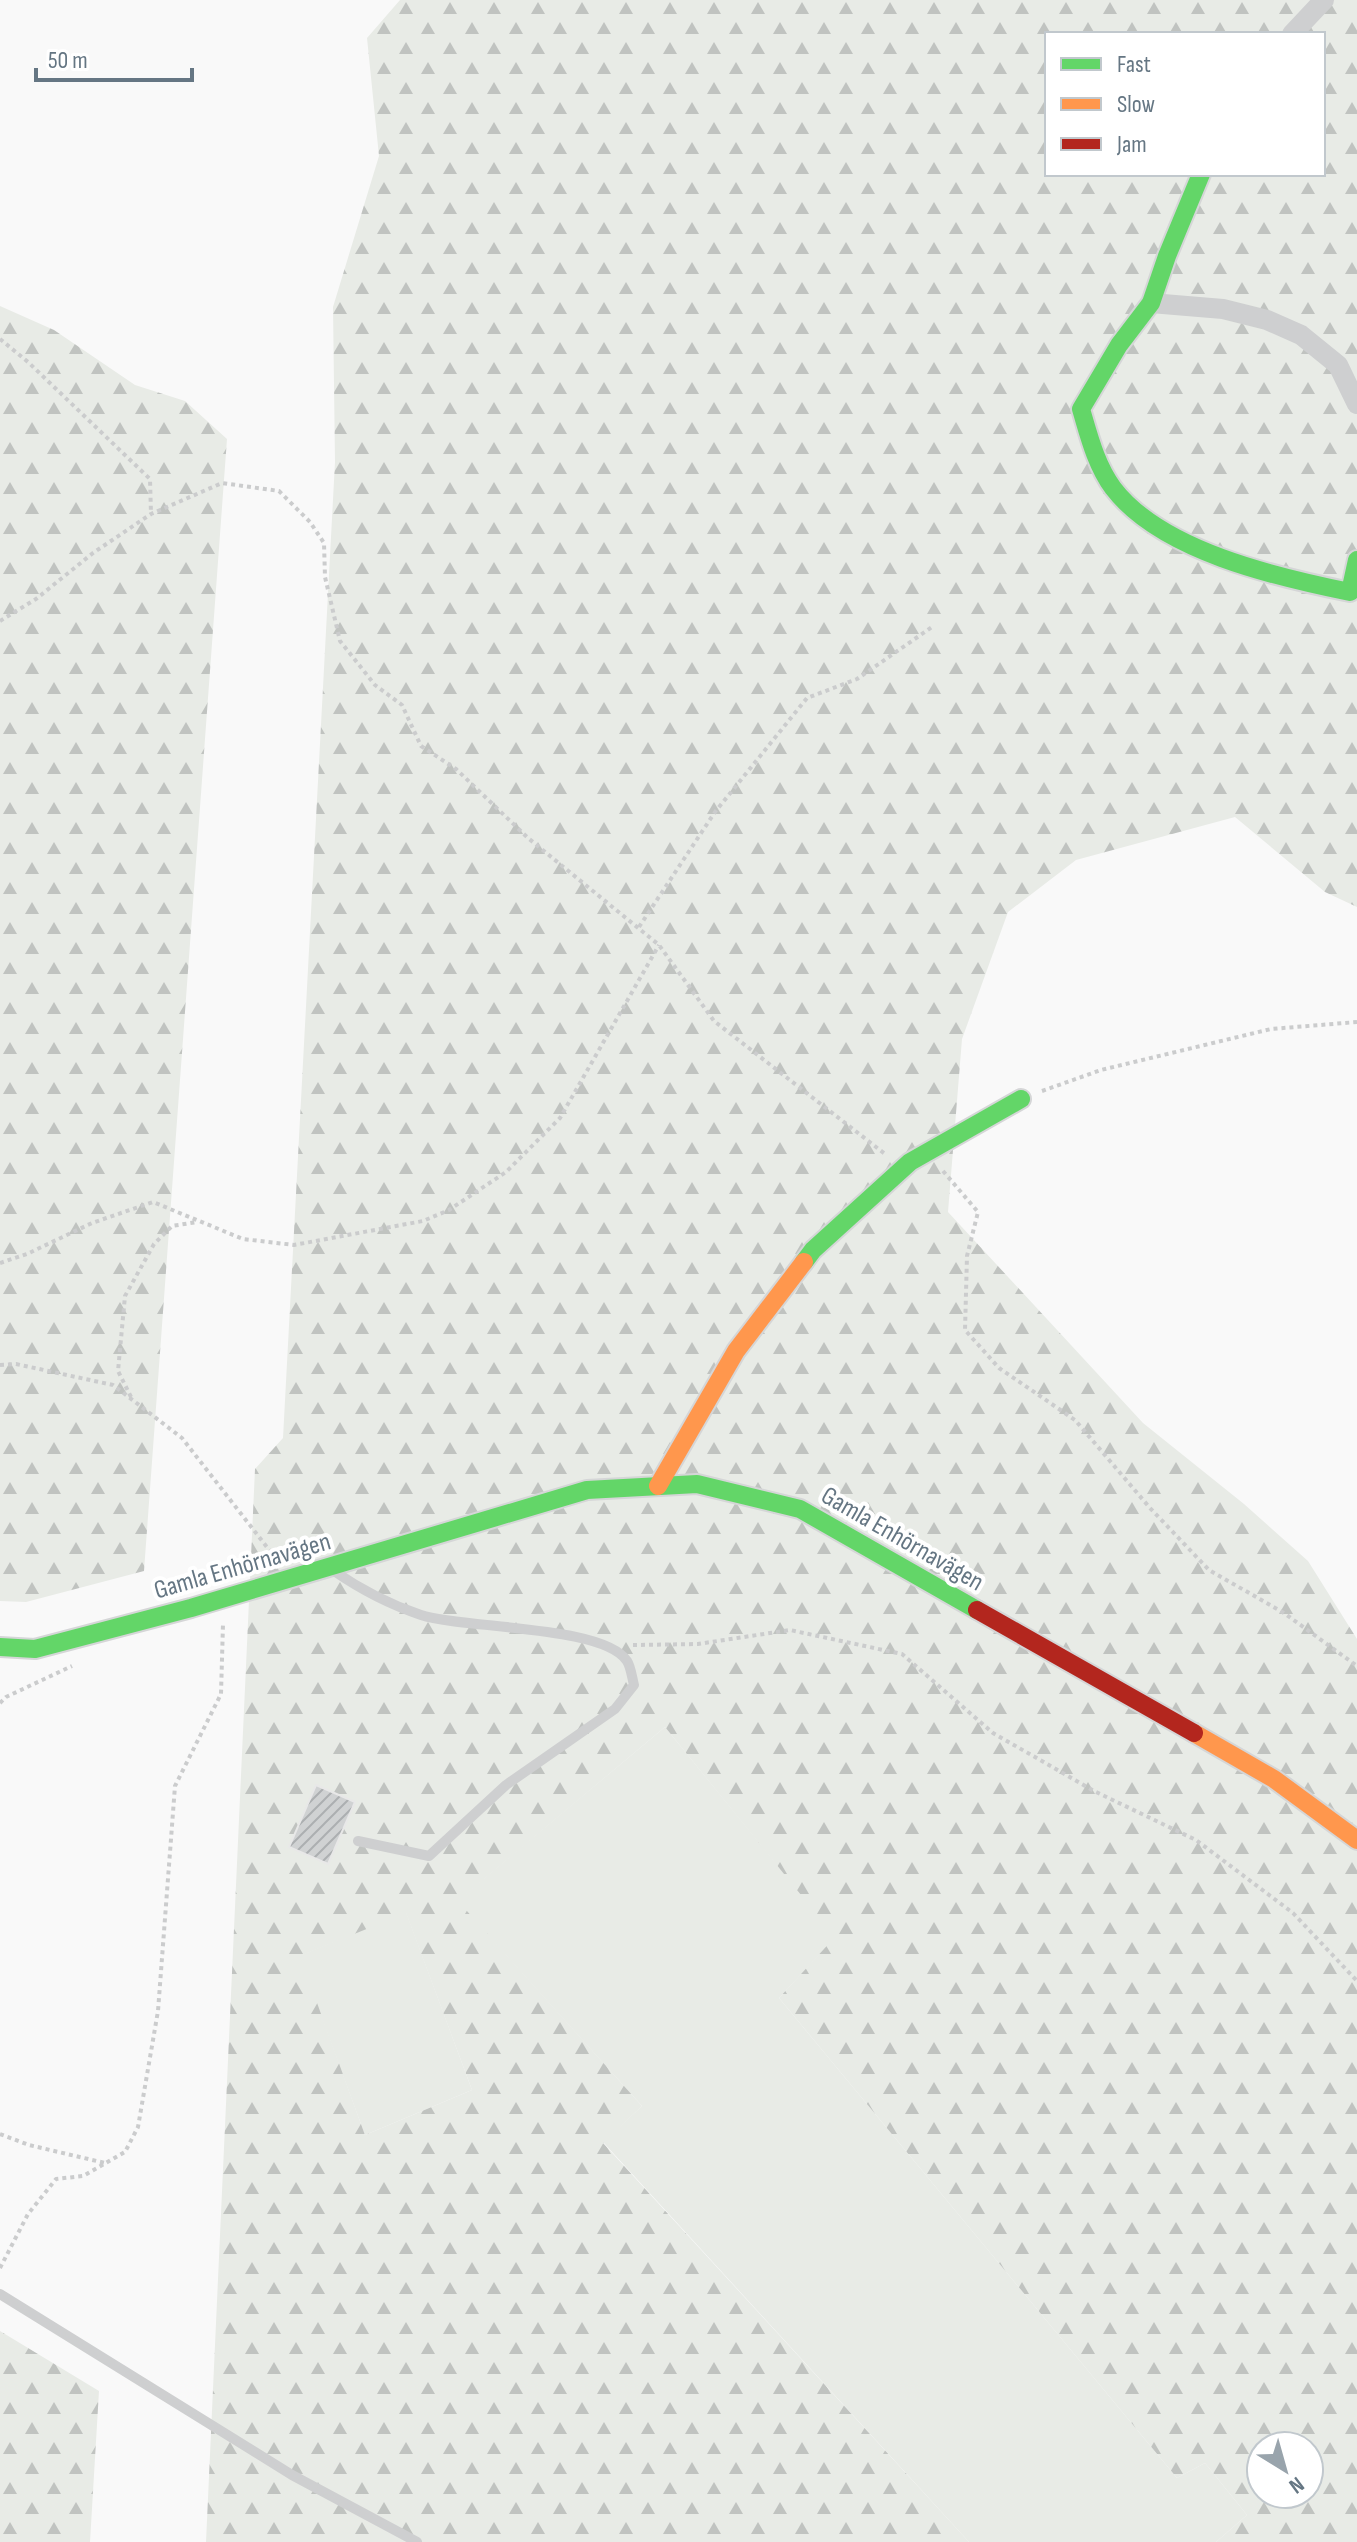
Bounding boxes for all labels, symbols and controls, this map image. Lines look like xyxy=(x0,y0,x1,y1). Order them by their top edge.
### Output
scale bar xyxy=(36,32,192,82)
legend xyxy=(1045,32,1325,176)
text: 50 m xyxy=(48,46,88,75)
text: Fast xyxy=(1117,50,1151,79)
text: Slow xyxy=(1117,90,1155,119)
text: Jam xyxy=(1116,130,1147,159)
street label: Gamla Enhörnavägen xyxy=(816,1480,989,1598)
street label: Gamla Enhörnavägen xyxy=(151,1526,334,1606)
north arrow xyxy=(1245,2430,1325,2510)
text: N xyxy=(1283,2470,1309,2499)

